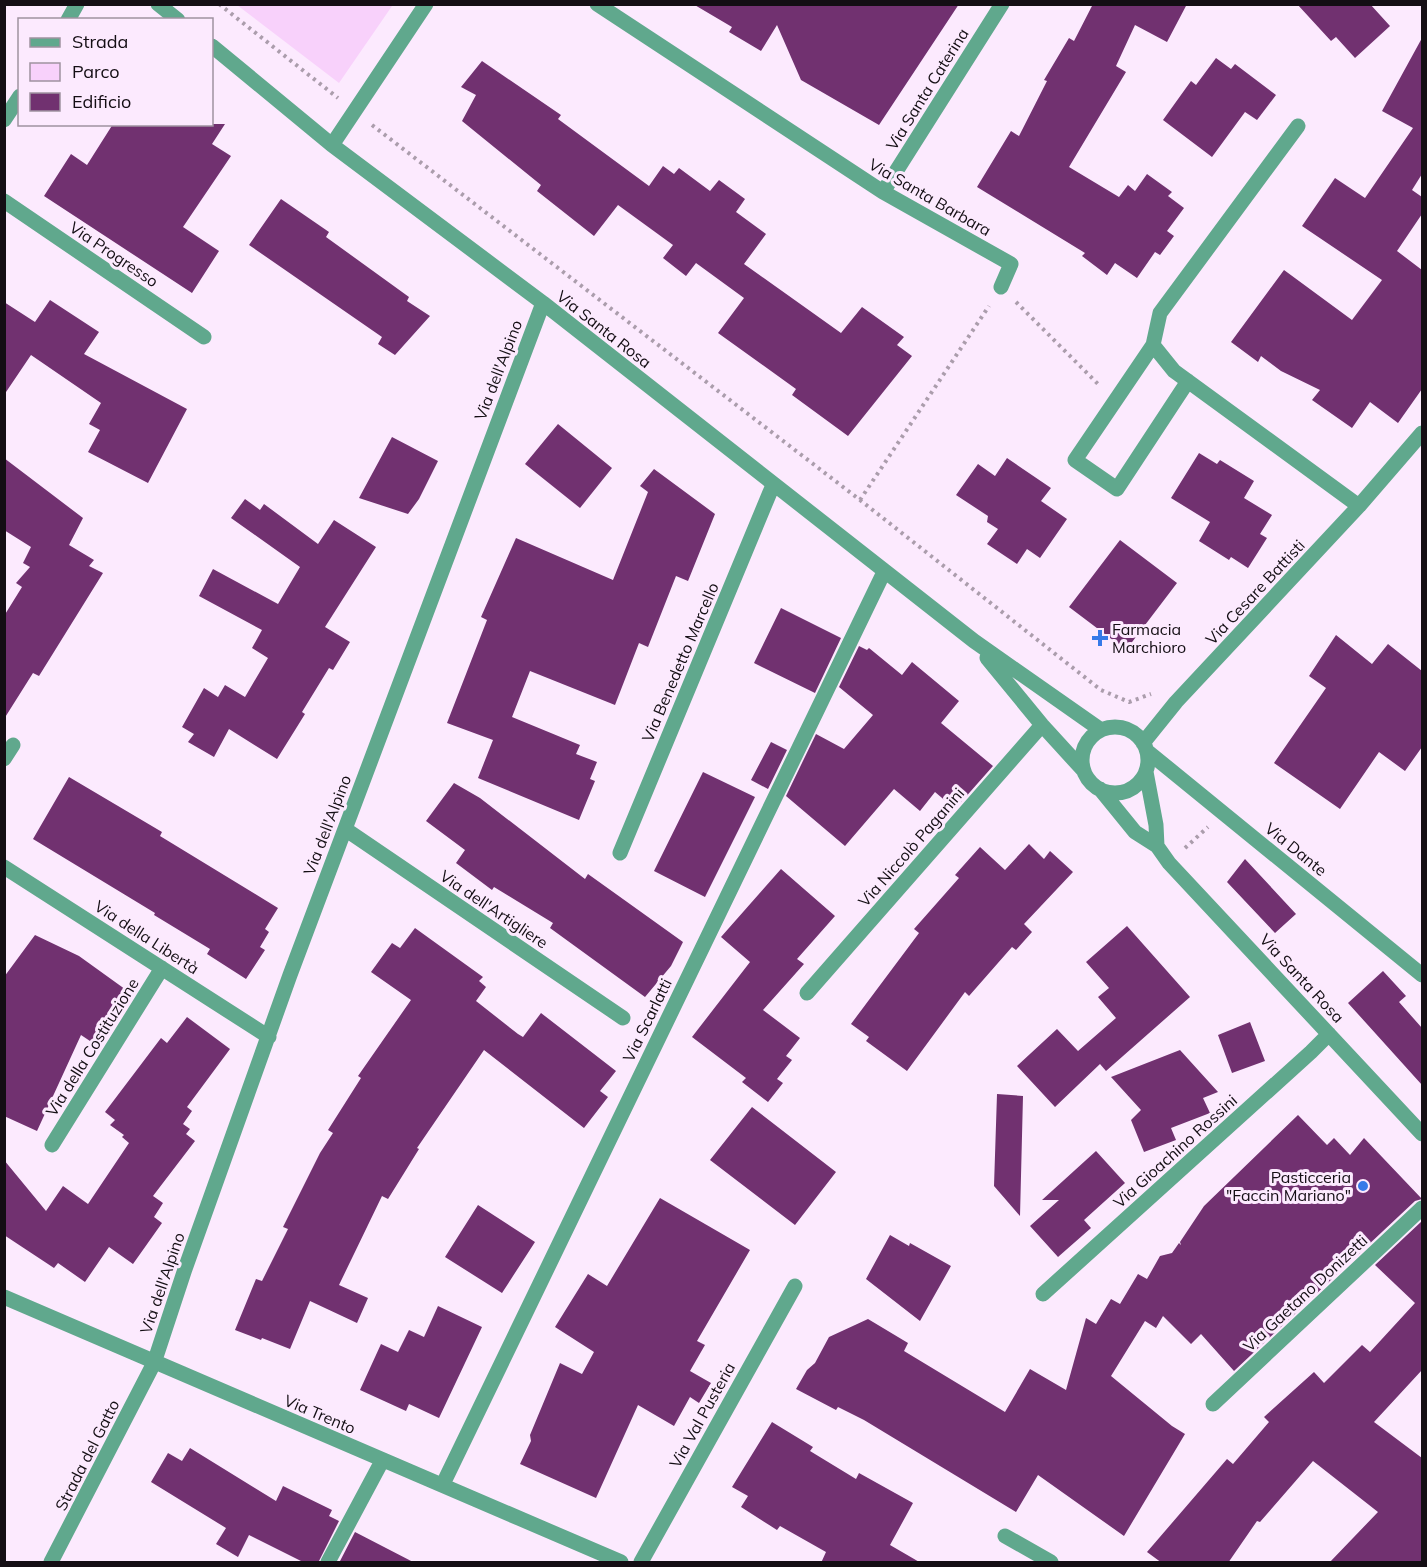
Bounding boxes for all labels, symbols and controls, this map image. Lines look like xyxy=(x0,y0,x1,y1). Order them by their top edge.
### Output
legend xyxy=(18,18,213,126)
street label: Via Santa Caterina xyxy=(881,24,973,154)
text: Strada xyxy=(72,30,128,53)
text: Parco xyxy=(72,60,120,83)
text: Edificio xyxy=(72,90,131,113)
street label: Via Santa Barbara xyxy=(865,154,995,240)
street label: Via Progresso xyxy=(66,217,162,291)
street label: Via Santa Rosa xyxy=(553,286,655,372)
street label: Via dell'Alpino xyxy=(470,317,526,423)
street label: Via Cesare Battisti xyxy=(1201,535,1309,649)
street label: Via Benedetto Marcello xyxy=(637,579,723,745)
place label: Farmacia Marchioro xyxy=(1112,619,1186,657)
marker: Farmacia Marchioro xyxy=(1093,631,1107,645)
street label: Via dell'Alpino xyxy=(299,772,355,878)
street label: Via Niccolò Paganini xyxy=(854,783,968,911)
street label: Via Dante xyxy=(1261,818,1331,880)
street label: Via dell'Artigliere xyxy=(436,865,552,953)
street label: Via della Libertà xyxy=(91,896,203,978)
street label: Via Santa Rosa xyxy=(1256,929,1348,1027)
street label: Via della Costituzione xyxy=(41,974,143,1120)
street label: Via Scarlatti xyxy=(618,975,676,1065)
street label: Via Gioachino Rossini xyxy=(1109,1090,1241,1212)
place label: Pasticceria "Faccin Mariano" xyxy=(1226,1167,1351,1205)
marker: Pasticceria "Faccin Mariano" xyxy=(1356,1179,1370,1193)
street label: Via dell'Alpino xyxy=(135,1230,189,1336)
street label: Via Gaetano Donizetti xyxy=(1239,1230,1371,1356)
street label: Via Val Pusteria xyxy=(665,1359,739,1471)
street label: Via Trento xyxy=(281,1390,359,1438)
street label: Strada del Gatto xyxy=(50,1396,124,1514)

